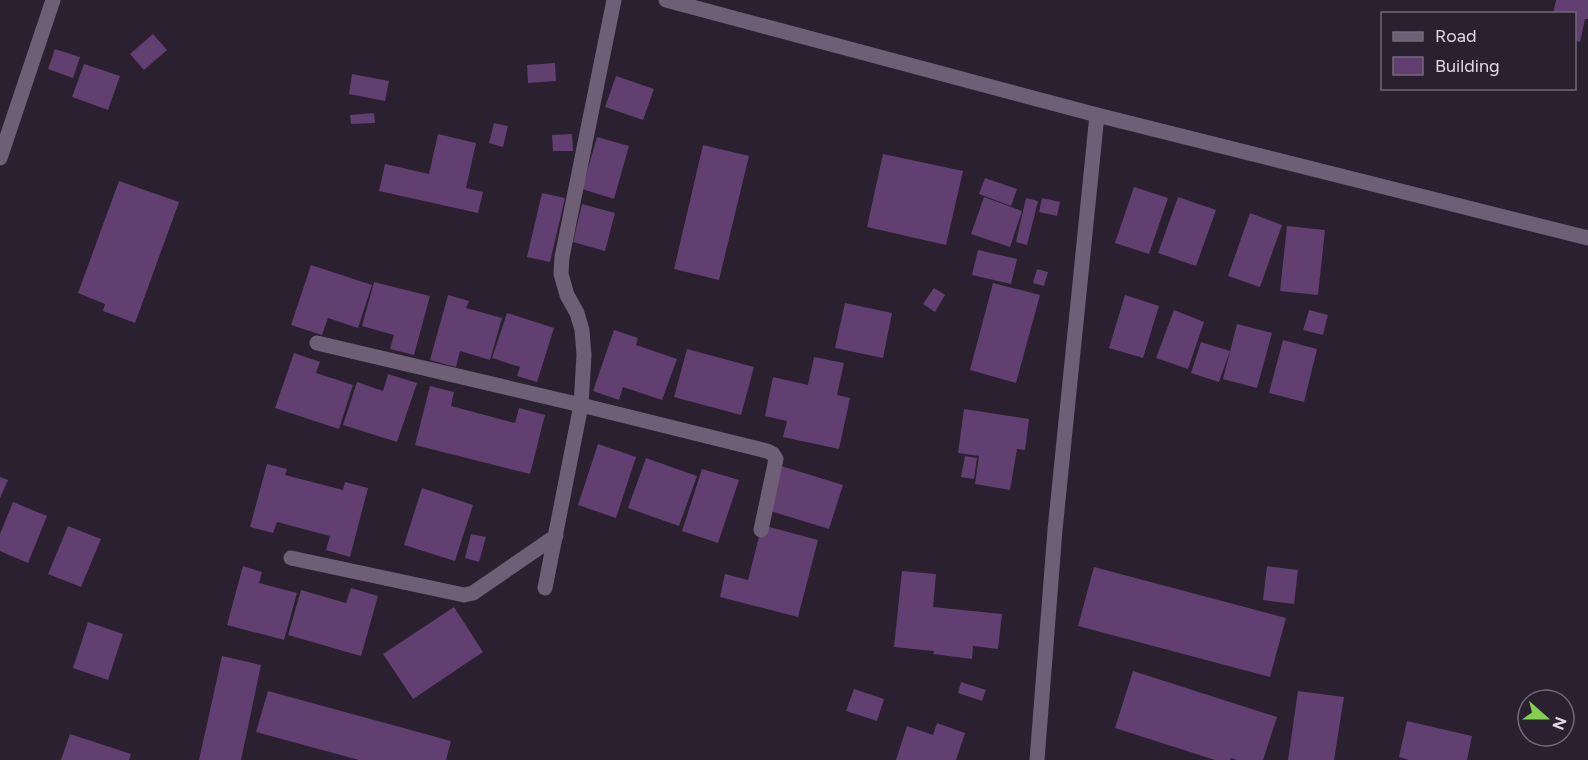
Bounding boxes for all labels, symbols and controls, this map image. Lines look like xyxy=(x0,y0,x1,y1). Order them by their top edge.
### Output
legend xyxy=(1381,12,1576,90)
text: Road xyxy=(1435,25,1476,47)
text: Building xyxy=(1435,55,1500,77)
north arrow xyxy=(1516,688,1576,748)
text: N xyxy=(1548,714,1571,732)

